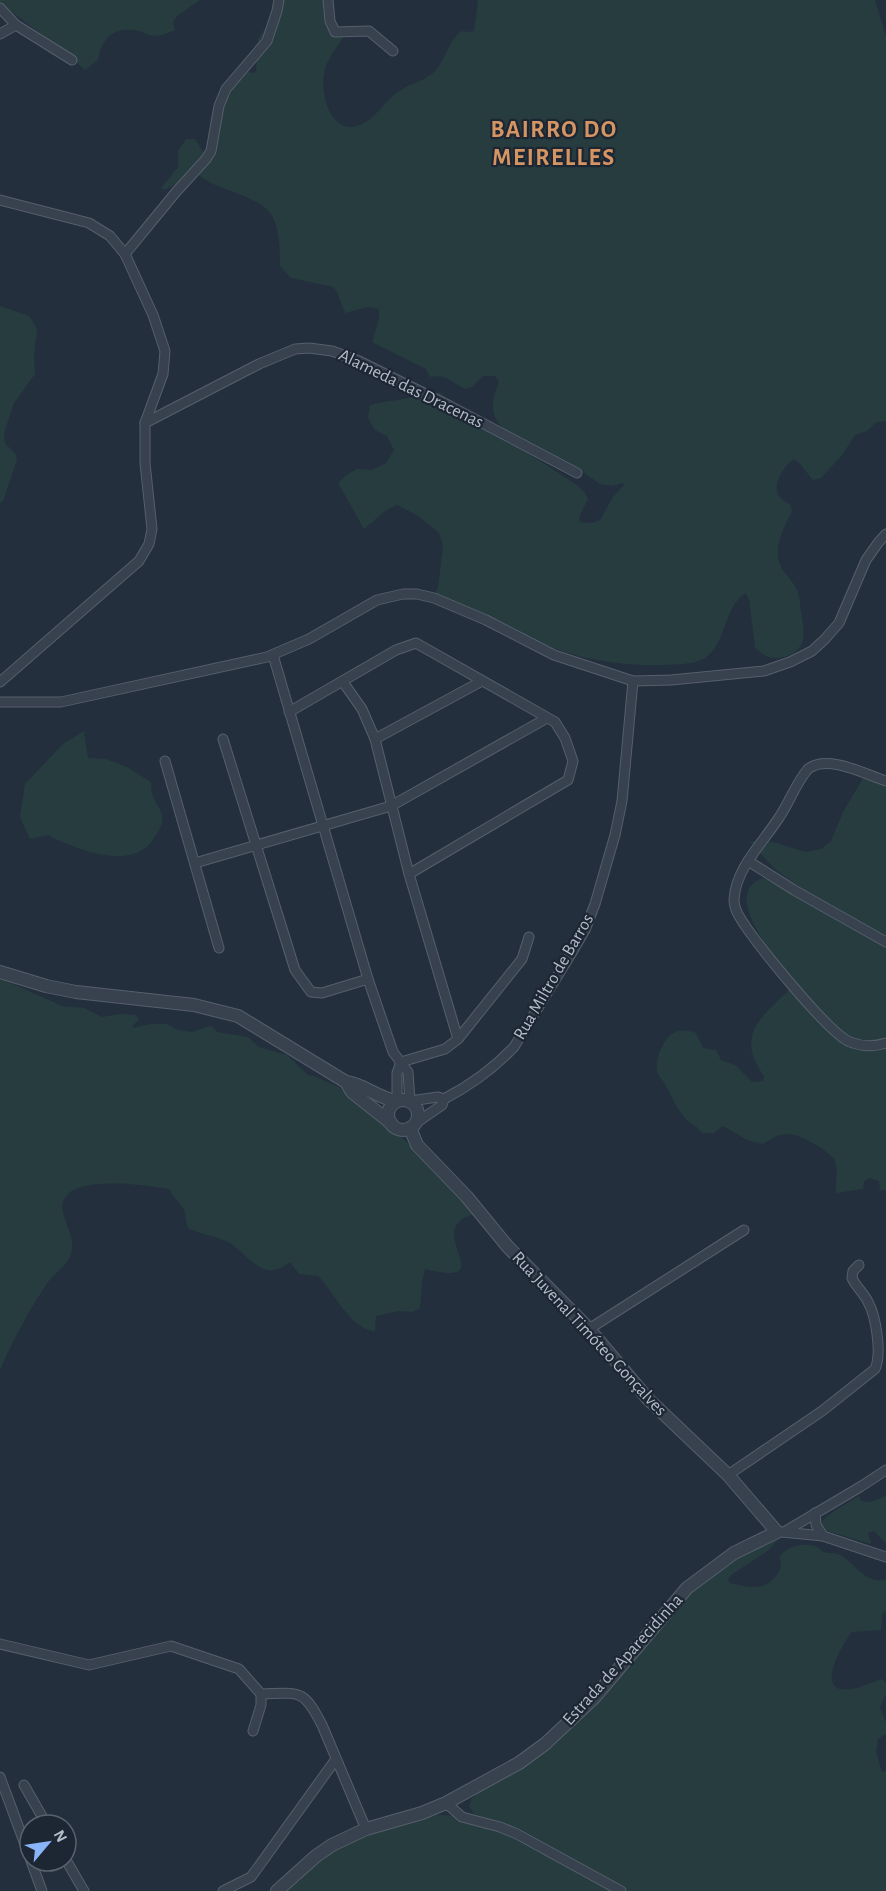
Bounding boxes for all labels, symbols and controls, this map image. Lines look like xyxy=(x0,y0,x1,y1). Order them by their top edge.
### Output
district label: BAIRRO DO MEIRELLES xyxy=(490,118,618,170)
street label: Alameda das Dracenas xyxy=(336,346,486,432)
street label: Rua Miltro de Barros xyxy=(511,911,597,1043)
street label: Rua Juvenal Timóteo Gonçalves xyxy=(508,1248,670,1420)
street label: Estrada de Aparecidinha xyxy=(560,1591,686,1729)
north arrow xyxy=(18,1813,78,1873)
text: N xyxy=(51,1827,70,1845)

